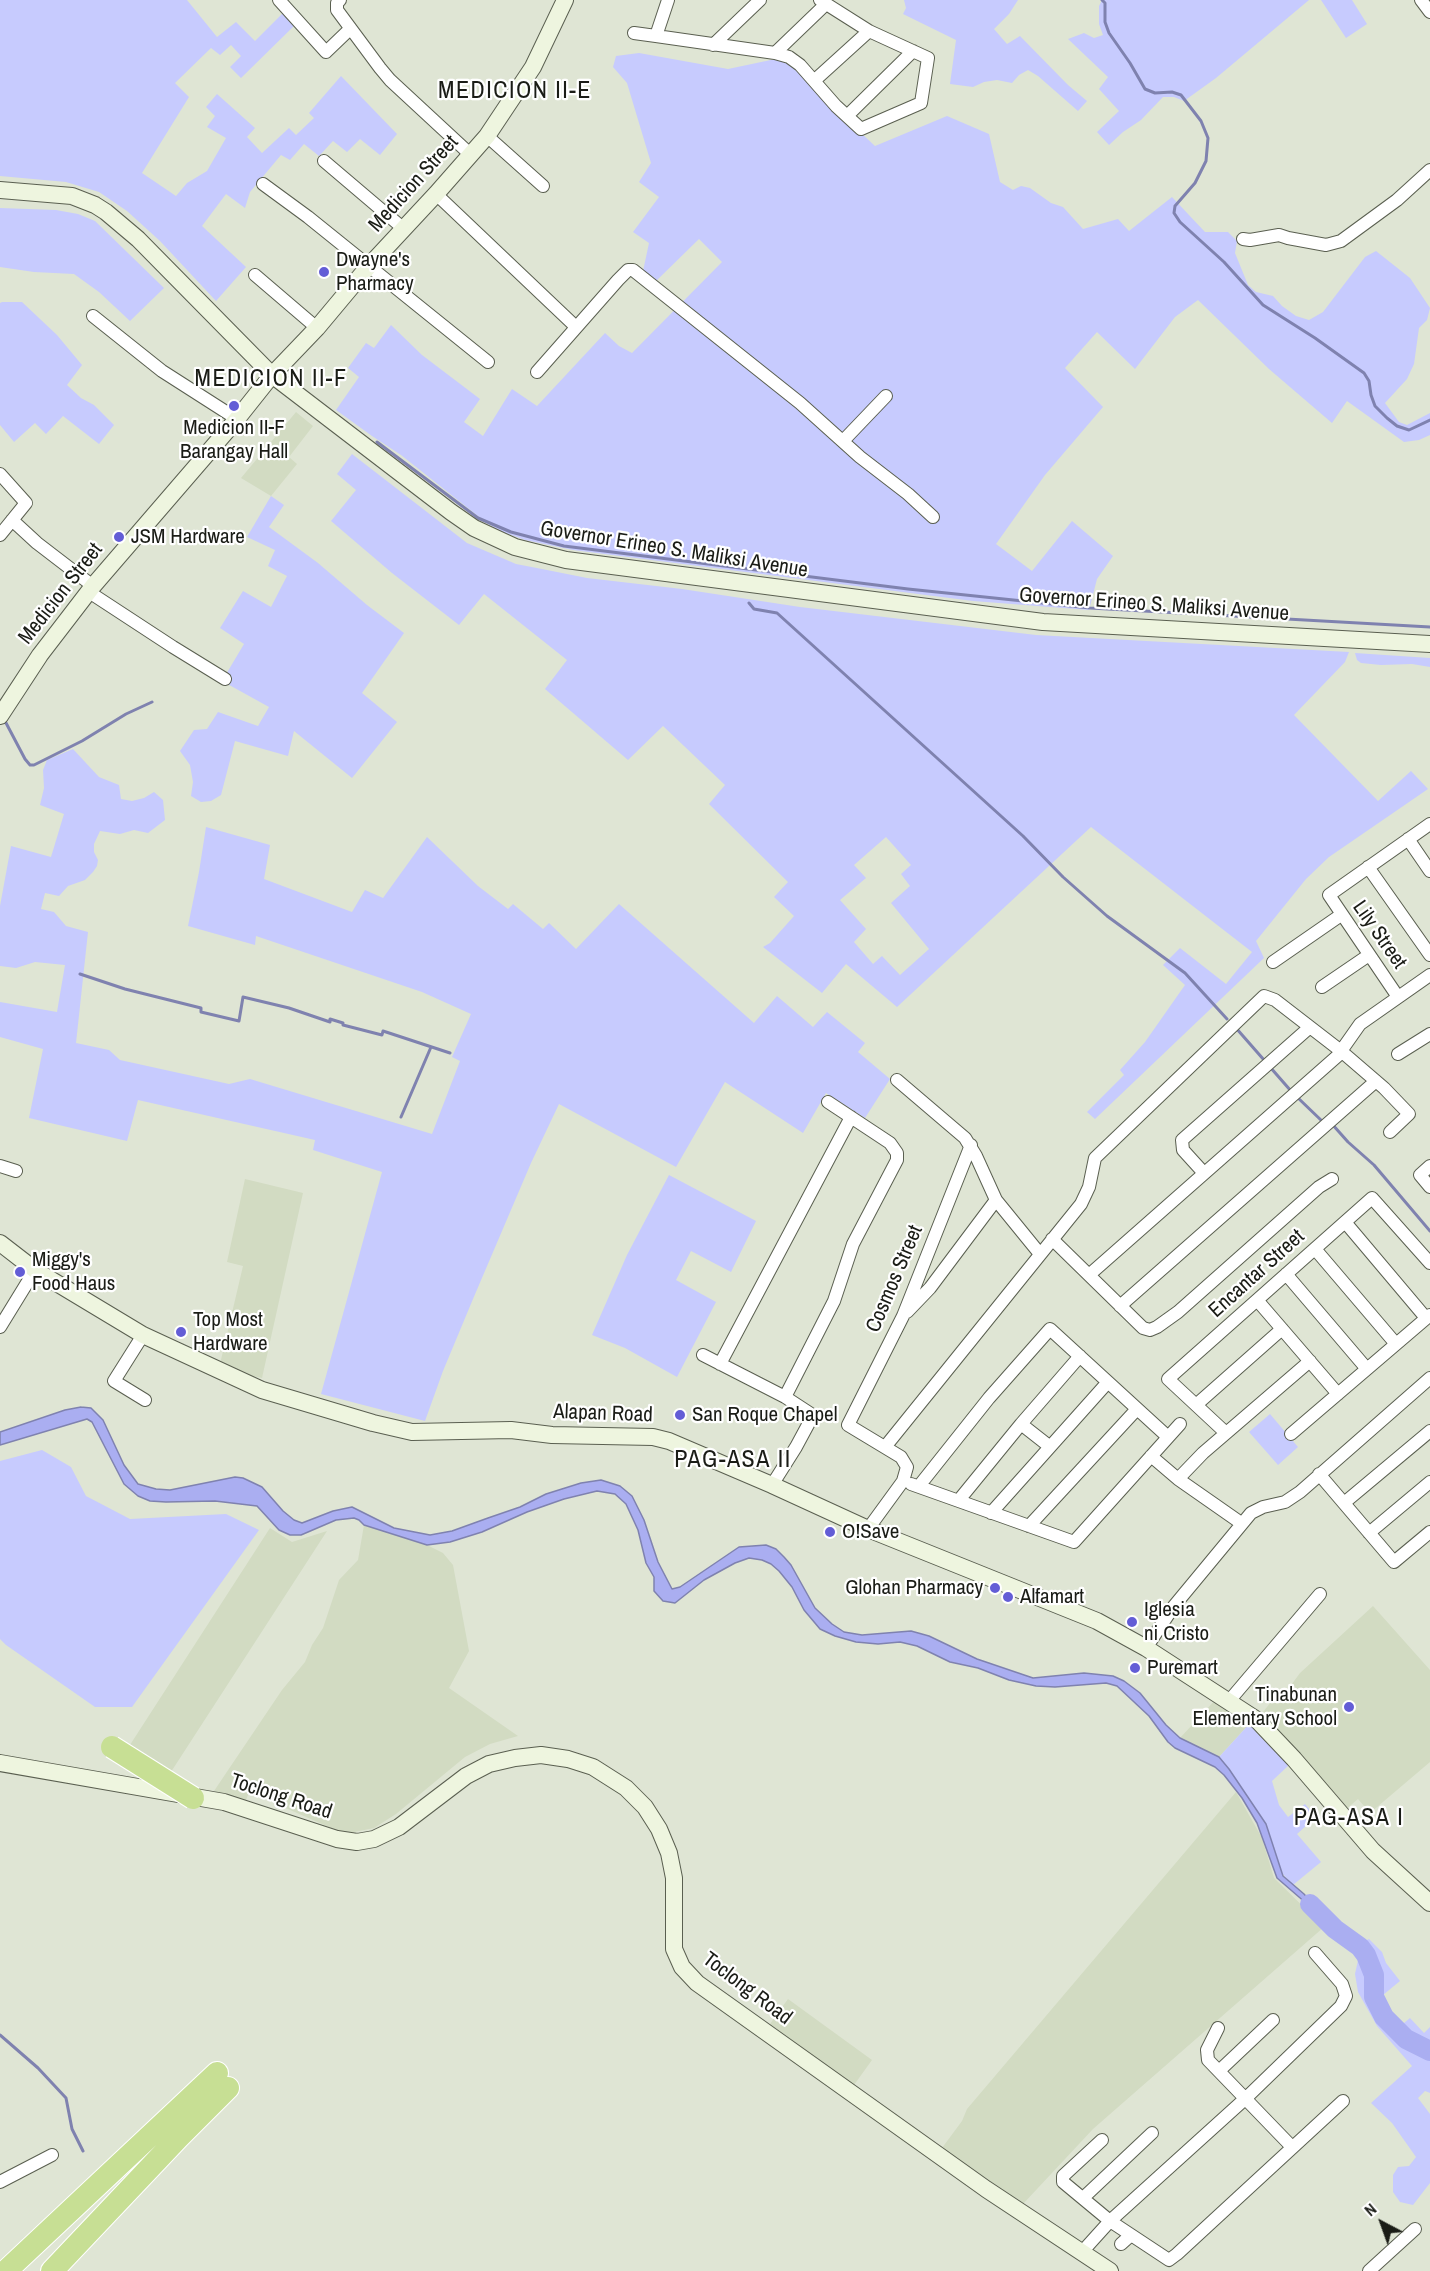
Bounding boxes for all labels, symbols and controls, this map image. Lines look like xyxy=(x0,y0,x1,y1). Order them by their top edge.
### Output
district label: MEDICION II-E xyxy=(438,78,592,106)
street label: Medicion Street xyxy=(364,130,464,238)
place label: Dwayne's Pharmacy xyxy=(336,247,414,297)
marker: Dwayne's Pharmacy xyxy=(317,265,331,279)
district label: MEDICION II-F xyxy=(195,366,347,394)
marker: Medicion II-F Barangay Hall xyxy=(227,399,241,413)
place label: Medicion II-F Barangay Hall xyxy=(180,415,288,465)
street label: Governor Erineo S. Maliksi Avenue xyxy=(538,516,810,584)
place label: JSM Hardware xyxy=(131,524,245,550)
marker: JSM Hardware xyxy=(112,530,126,544)
street label: Medicion Street xyxy=(14,538,108,650)
street label: Governor Erineo S. Maliksi Avenue xyxy=(1018,583,1290,627)
street label: Lily Street xyxy=(1346,896,1412,974)
street label: Cosmos Street xyxy=(861,1222,929,1336)
street label: Encantar Street xyxy=(1204,1225,1310,1323)
place label: Miggy's Food Haus xyxy=(32,1247,115,1297)
marker: Miggy's Food Haus xyxy=(13,1265,27,1279)
place label: Top Most Hardware xyxy=(193,1307,268,1357)
marker: Top Most Hardware xyxy=(174,1325,188,1339)
street label: Alapan Road xyxy=(553,1400,653,1428)
place label: San Roque Chapel xyxy=(692,1402,838,1428)
marker: San Roque Chapel xyxy=(673,1408,687,1422)
district label: PAG-ASA II xyxy=(674,1447,792,1475)
place label: O!Save xyxy=(842,1519,899,1545)
marker: O!Save xyxy=(823,1525,837,1539)
place label: Glohan Pharmacy xyxy=(845,1575,983,1601)
marker: Glohan Pharmacy xyxy=(988,1581,1002,1595)
place label: Alfamart xyxy=(1020,1584,1084,1610)
marker: Alfamart xyxy=(1001,1590,1015,1604)
place label: Iglesia ni Cristo xyxy=(1144,1597,1209,1647)
marker: Iglesia ni Cristo xyxy=(1125,1615,1139,1629)
place label: Puremart xyxy=(1147,1655,1218,1681)
marker: Puremart xyxy=(1128,1661,1142,1675)
place label: Tinabunan Elementary School xyxy=(1192,1682,1337,1732)
marker: Tinabunan Elementary School xyxy=(1342,1700,1356,1714)
street label: Toclong Road xyxy=(227,1769,335,1825)
district label: PAG-ASA I xyxy=(1294,1805,1404,1833)
street label: Toclong Road xyxy=(697,1947,797,2031)
north arrow xyxy=(1352,2193,1412,2253)
text: N xyxy=(1359,2198,1381,2221)

